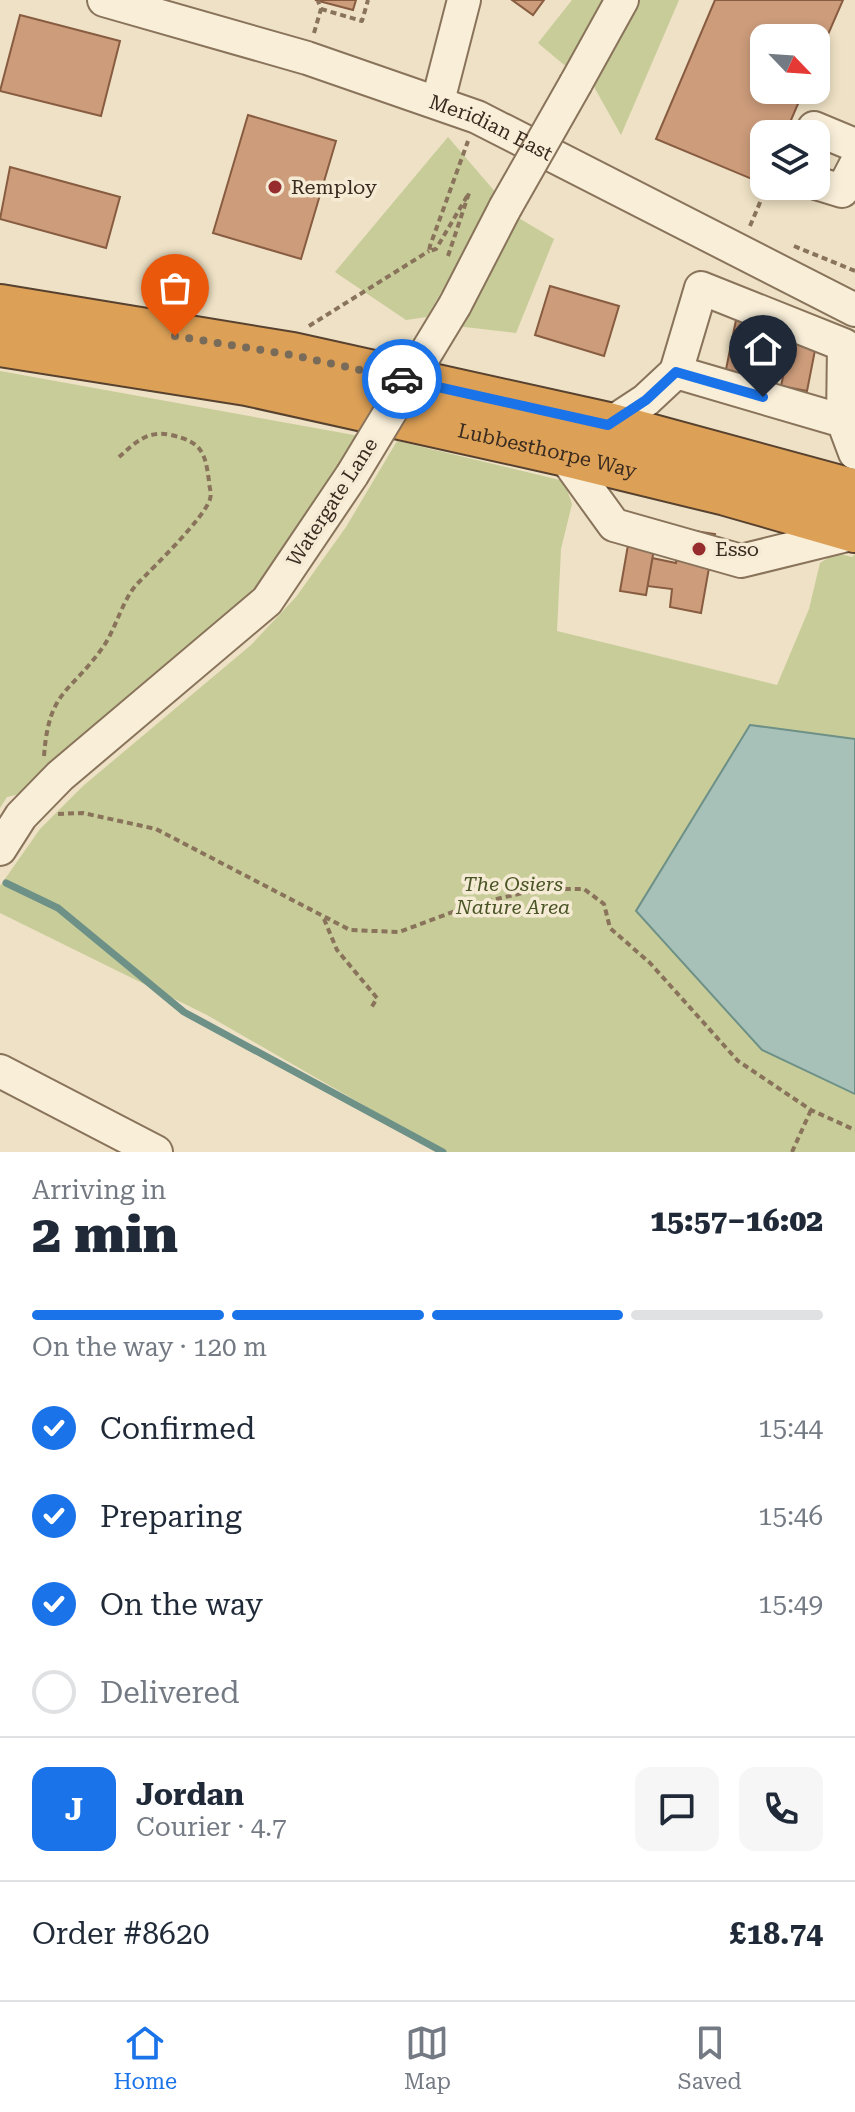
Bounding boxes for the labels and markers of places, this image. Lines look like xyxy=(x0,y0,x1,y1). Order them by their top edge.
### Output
place label: Remploy xyxy=(291,175,377,199)
marker: Remploy xyxy=(266,178,284,196)
pin xyxy=(141,254,209,336)
pin xyxy=(729,315,797,397)
place label: Esso xyxy=(715,537,759,561)
marker: Esso xyxy=(690,540,708,558)

